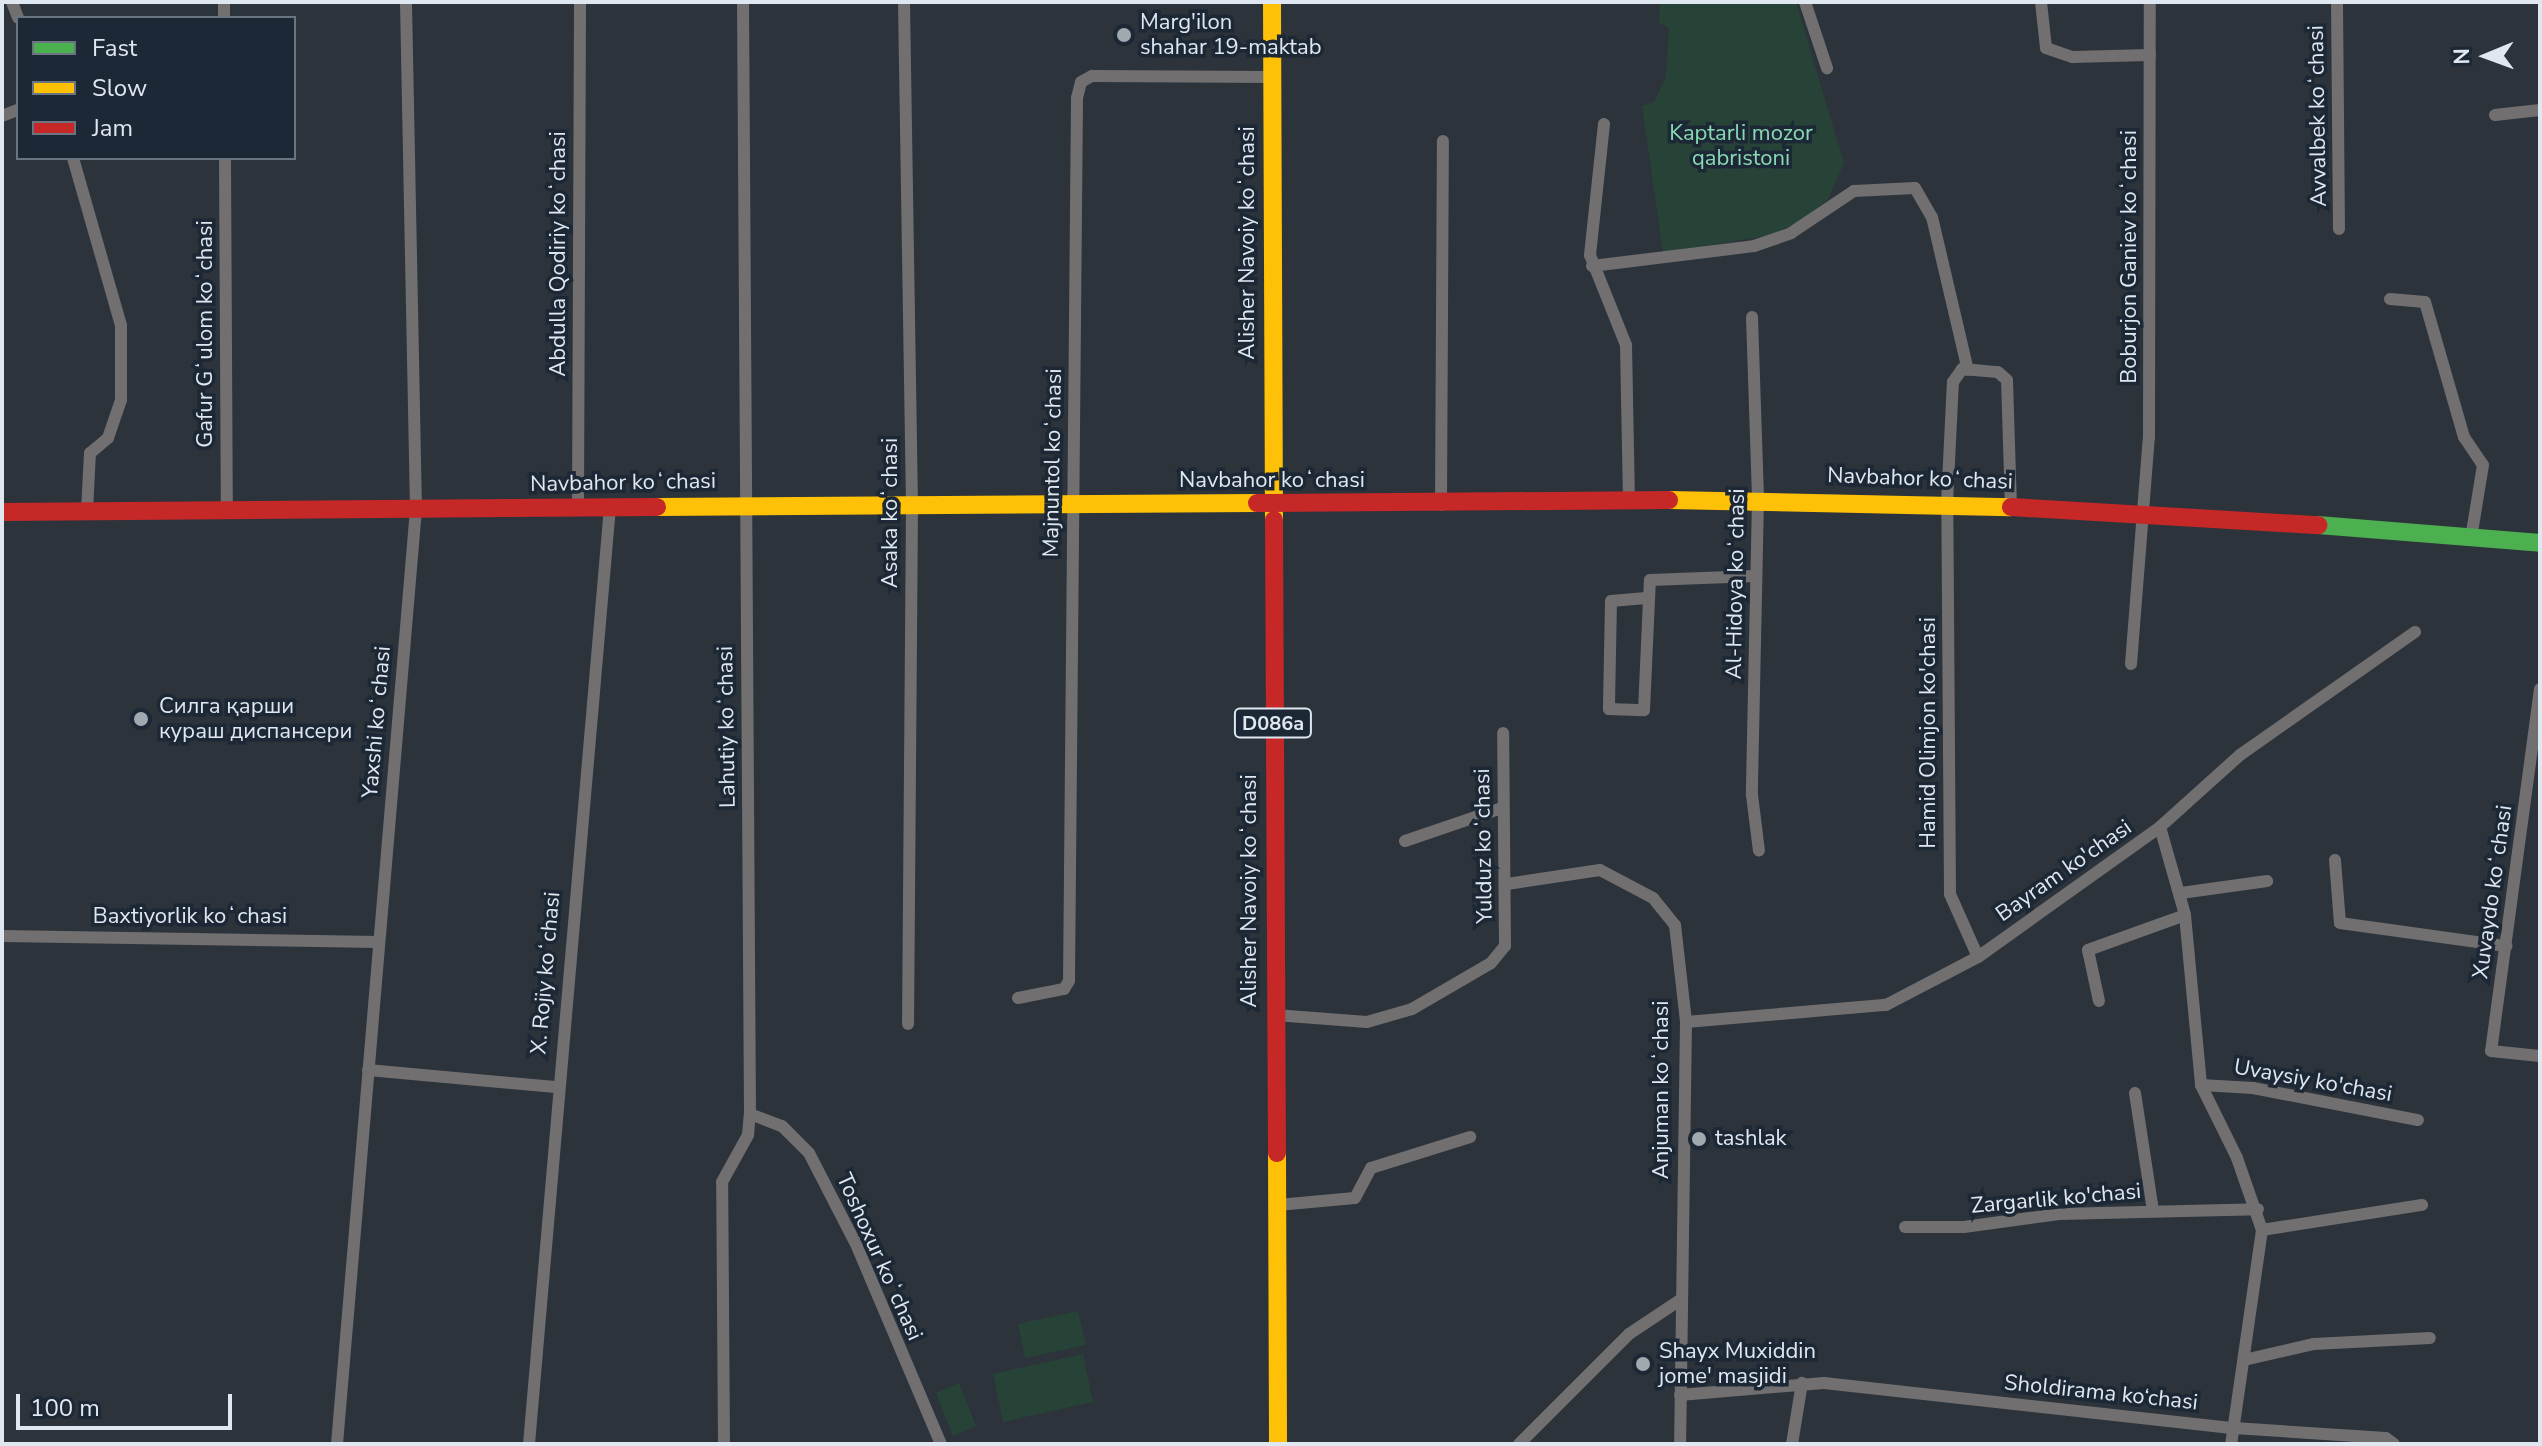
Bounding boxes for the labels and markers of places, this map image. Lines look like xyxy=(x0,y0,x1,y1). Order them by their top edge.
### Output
place label: Marg'ilon shahar 19-maktab xyxy=(1140,9,1322,60)
marker: Marg'ilon shahar 19-maktab xyxy=(1115,26,1133,44)
place label: Силга қарши кураш диспансери xyxy=(159,693,352,744)
marker: Силга қарши кураш диспансери xyxy=(130,708,152,730)
place label: tashlak xyxy=(1715,1126,1787,1152)
marker: tashlak xyxy=(1690,1130,1708,1148)
place label: Shayx Muxiddin jome' masjidi xyxy=(1659,1338,1816,1390)
marker: Shayx Muxiddin jome' masjidi xyxy=(1634,1355,1652,1373)

